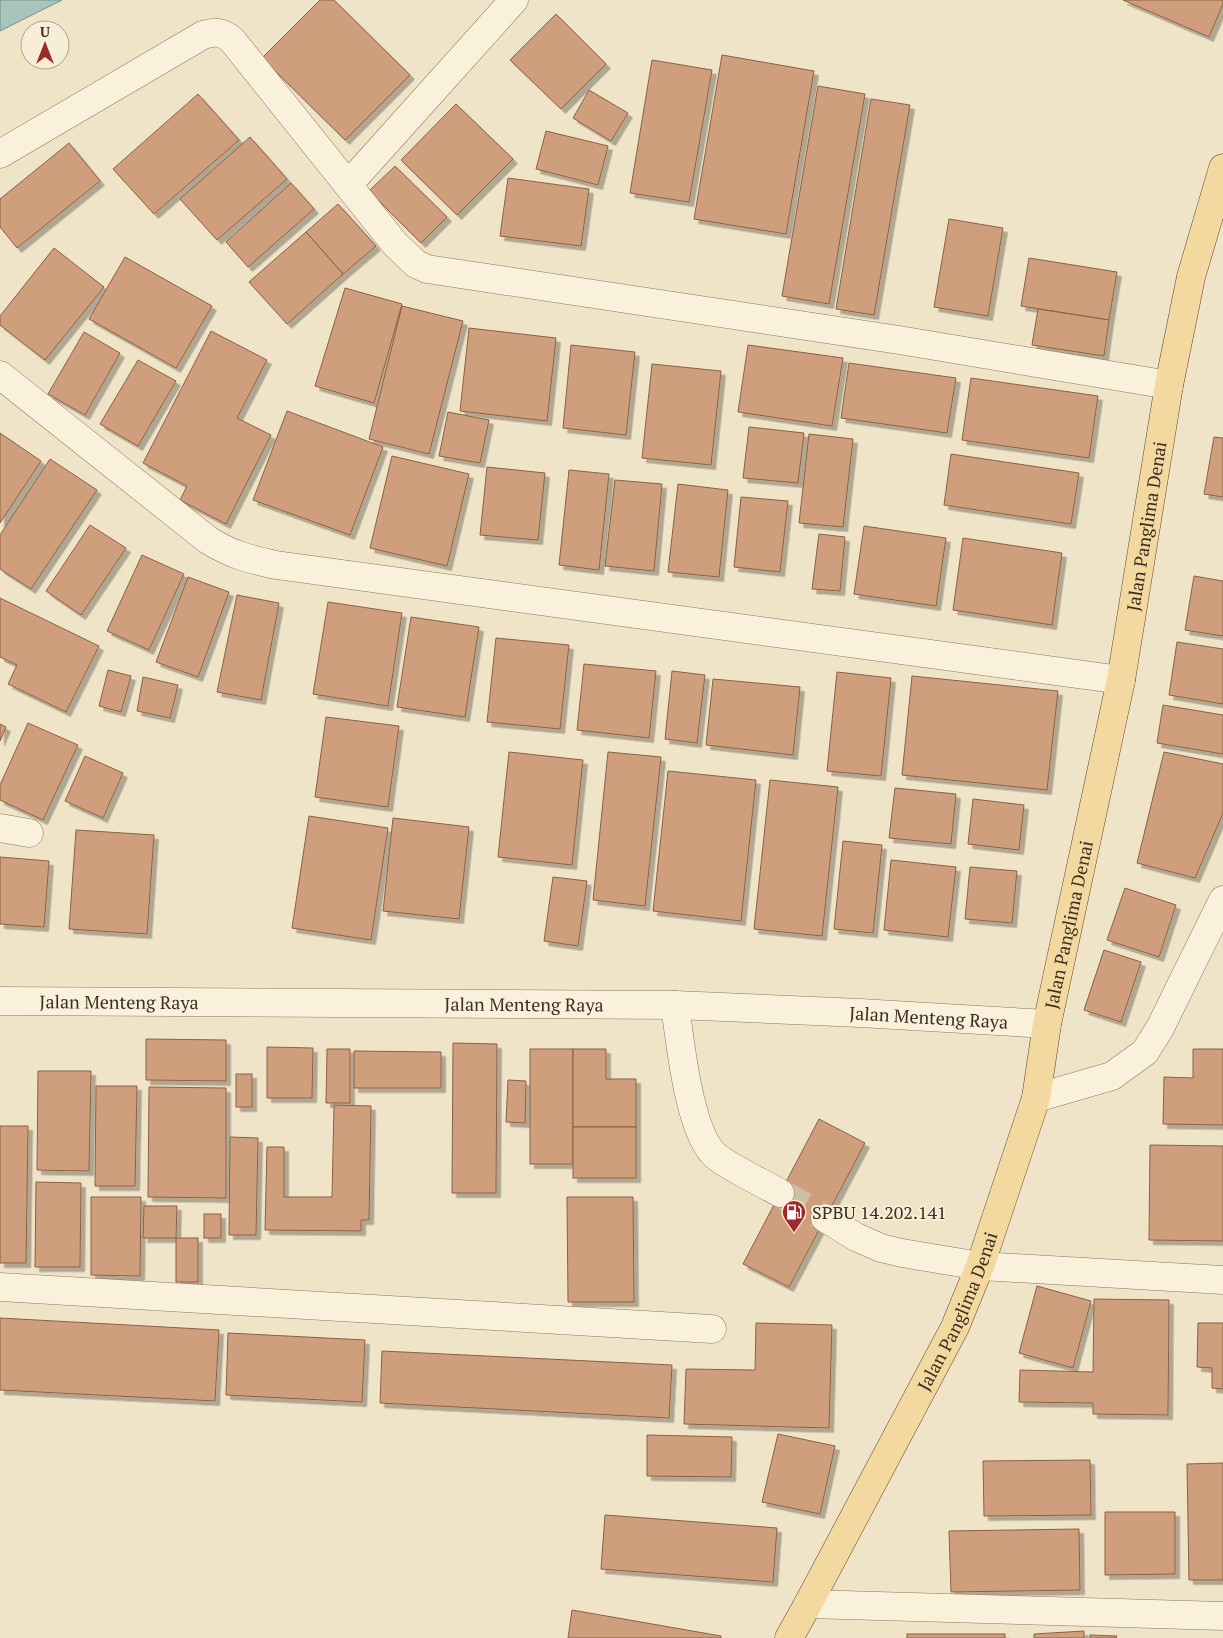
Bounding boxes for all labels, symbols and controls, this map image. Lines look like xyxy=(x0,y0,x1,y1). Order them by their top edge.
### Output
north arrow xyxy=(20,20,70,70)
text: U xyxy=(40,22,50,41)
street label: Jalan Panglima Denai xyxy=(1120,440,1172,613)
street label: Jalan Panglima Denai xyxy=(1039,838,1098,1011)
street label: Jalan Menteng Raya xyxy=(39,989,199,1014)
street label: Jalan Menteng Raya xyxy=(444,992,604,1017)
street label: Jalan Menteng Raya xyxy=(849,1001,1009,1034)
fuel station icon: SPBU 14.202.141 xyxy=(781,1199,807,1233)
place label: SPBU 14.202.141 xyxy=(812,1200,947,1224)
street label: Jalan Panglima Denai xyxy=(911,1229,1003,1395)

